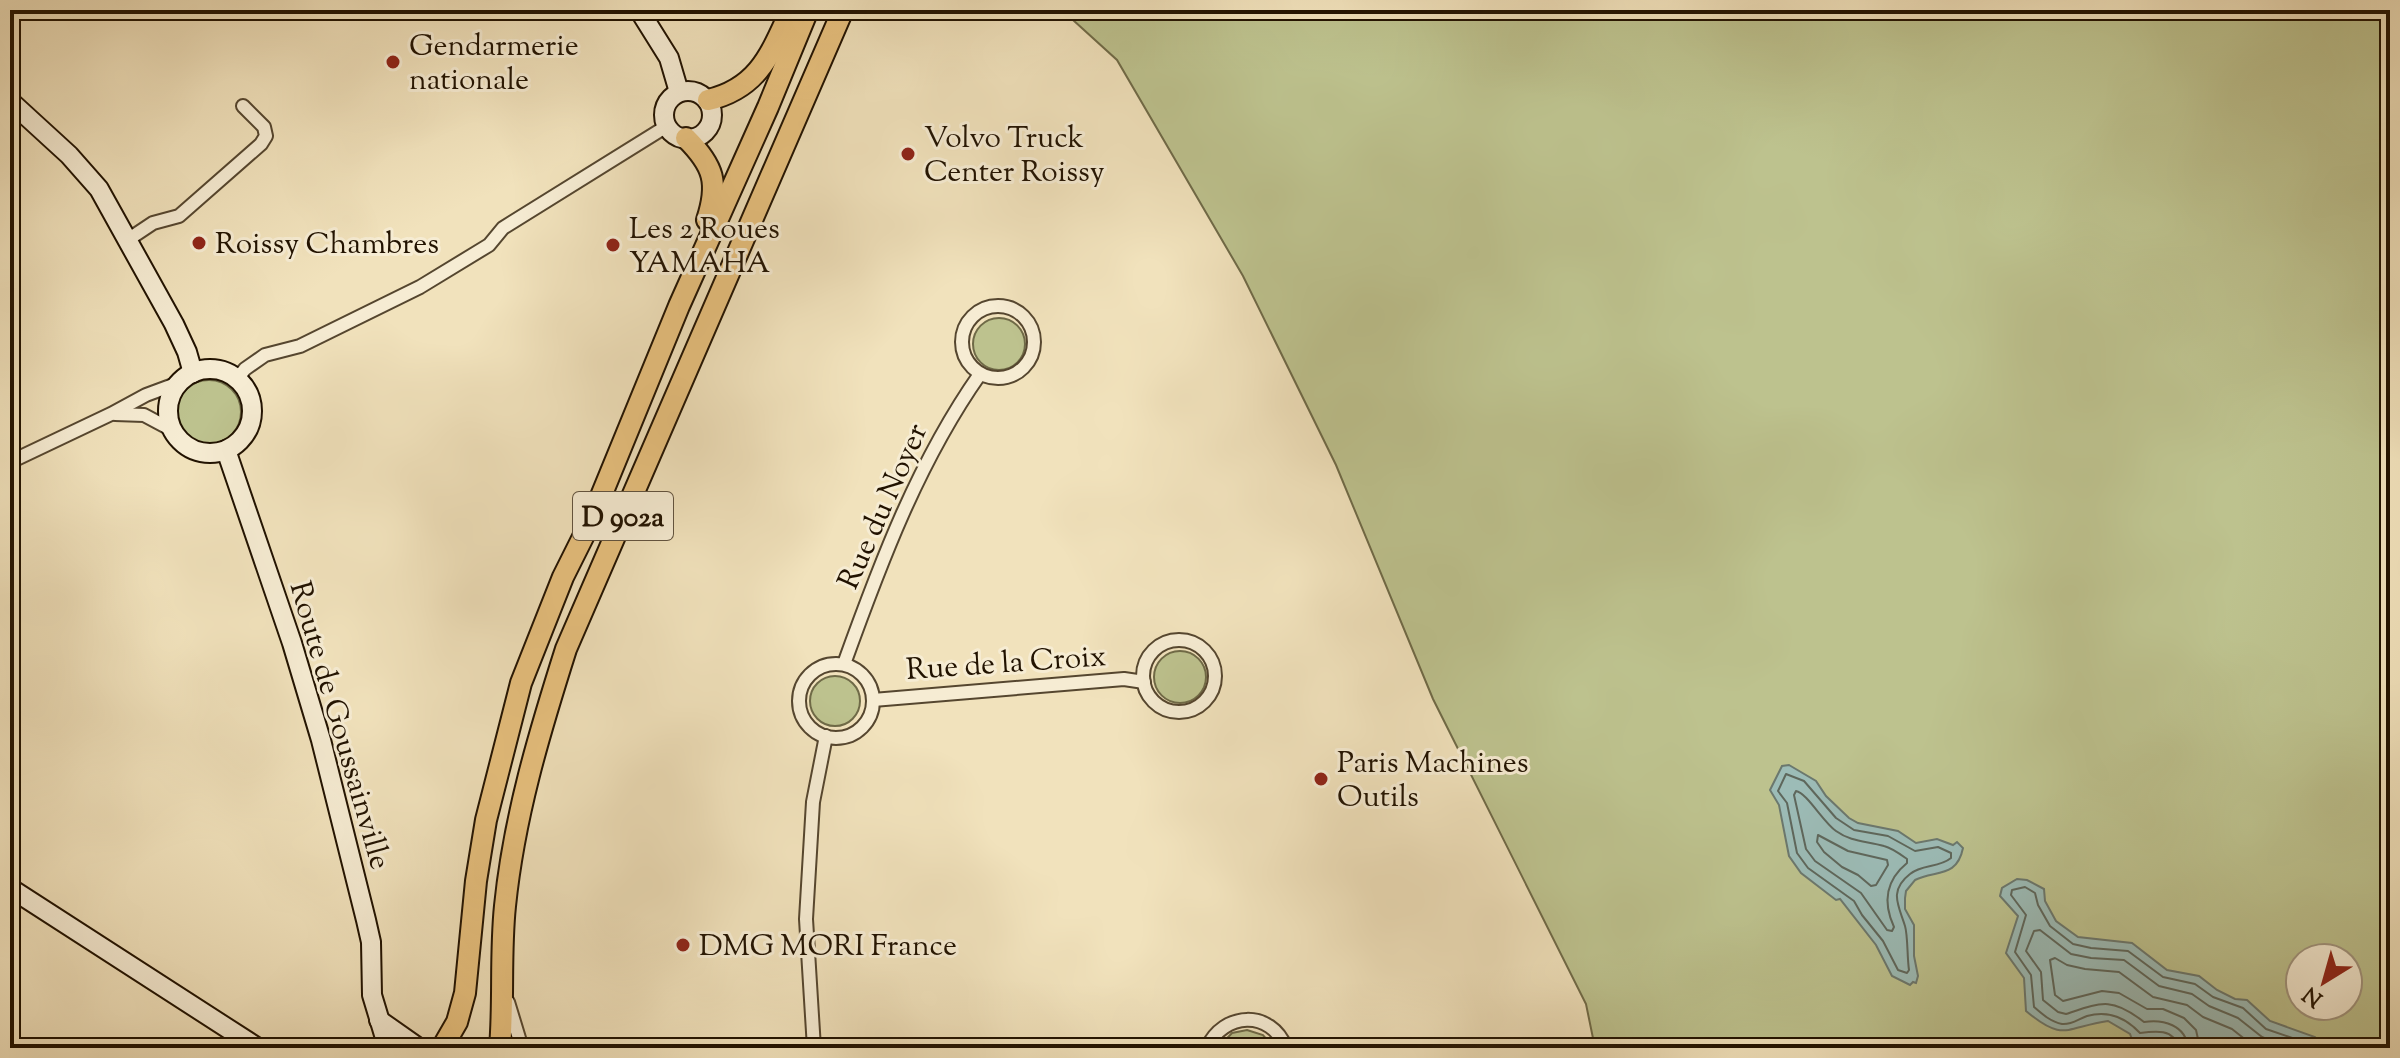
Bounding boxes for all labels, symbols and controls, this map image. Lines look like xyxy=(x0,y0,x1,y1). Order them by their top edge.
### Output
place label: Gendarmerie nationale xyxy=(409,26,579,103)
marker: Gendarmerie nationale xyxy=(384,53,402,71)
place label: Volvo Truck Center Roissy xyxy=(924,118,1105,195)
marker: Volvo Truck Center Roissy xyxy=(899,145,917,163)
place label: Les 2 Roues YAMAHA xyxy=(629,209,780,286)
place label: Roissy Chambres xyxy=(215,224,439,267)
marker: Roissy Chambres xyxy=(190,234,208,252)
marker: Les 2 Roues YAMAHA xyxy=(604,236,622,254)
street label: Rue du Noyer xyxy=(829,417,940,597)
road number: D 902a xyxy=(573,492,673,540)
street label: Route de Goussainville xyxy=(277,577,400,875)
street label: Rue de la Croix xyxy=(905,636,1108,693)
place label: Paris Machines Outils xyxy=(1337,743,1529,820)
marker: Paris Machines Outils xyxy=(1312,770,1330,788)
place label: DMG MORI France xyxy=(699,926,957,969)
marker: DMG MORI France xyxy=(674,936,692,954)
north arrow xyxy=(2284,942,2364,1022)
text: N xyxy=(2297,977,2330,1014)

